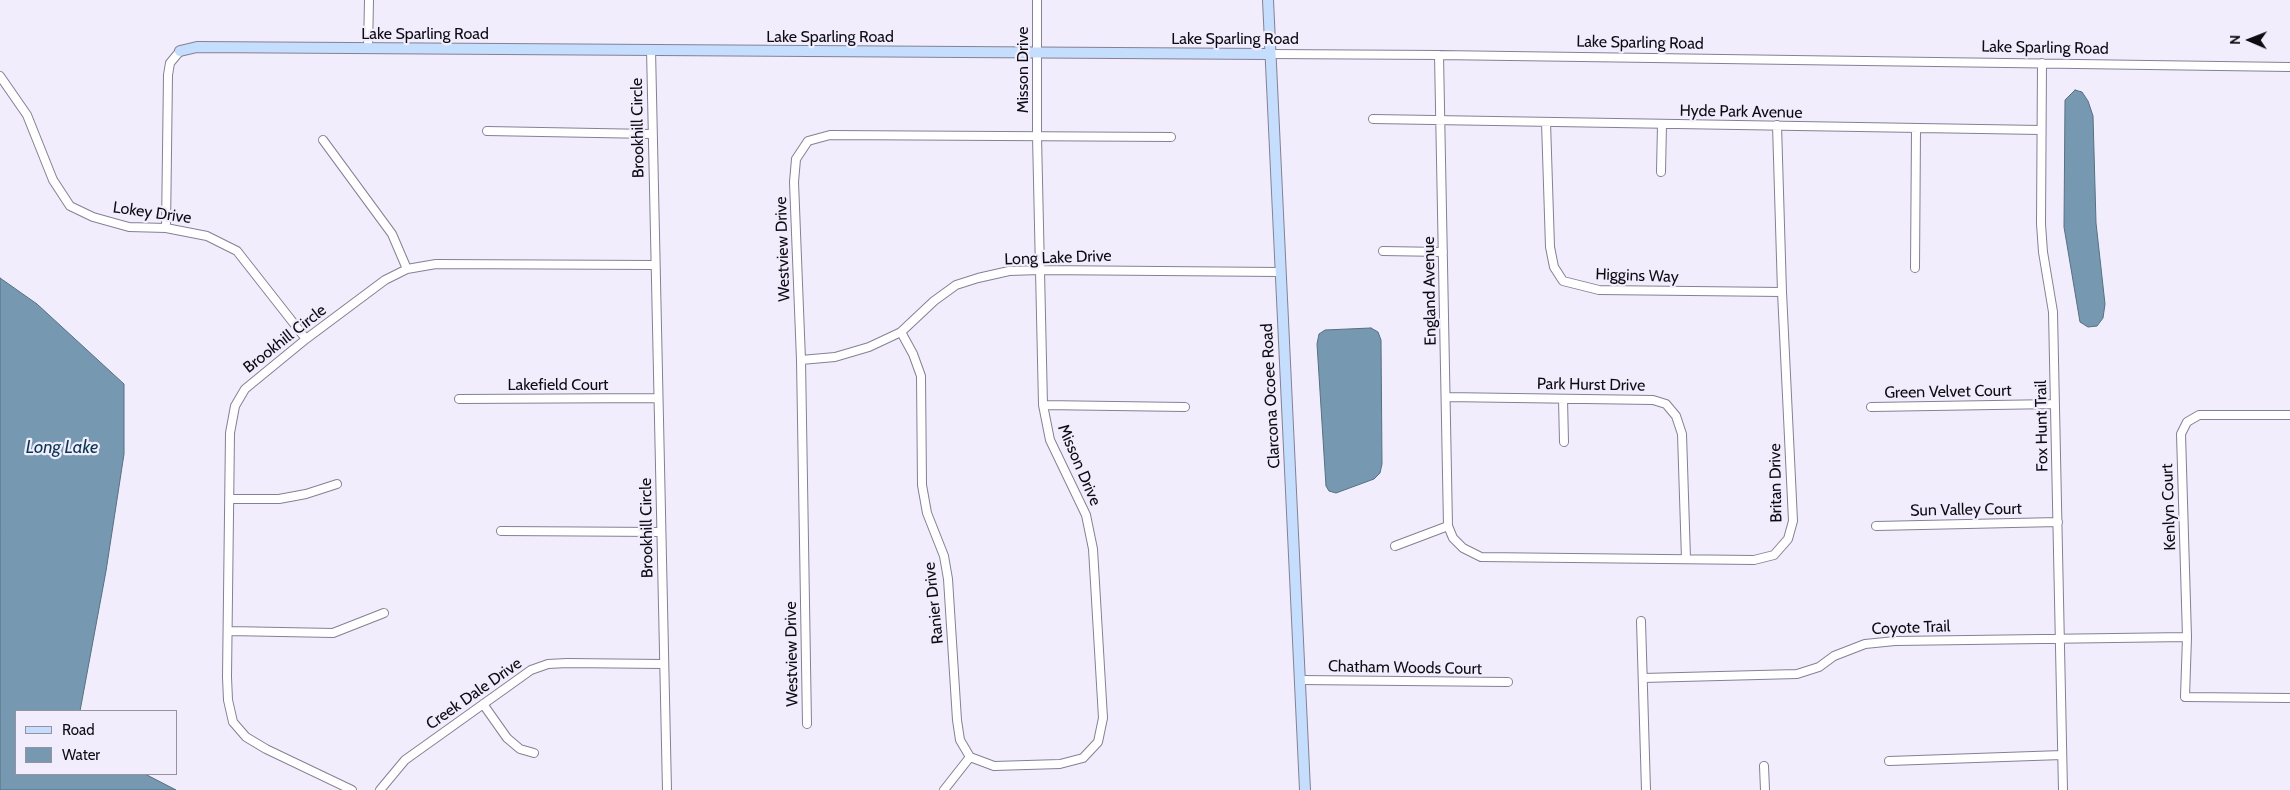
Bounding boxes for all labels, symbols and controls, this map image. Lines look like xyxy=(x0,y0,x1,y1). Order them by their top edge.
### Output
north arrow xyxy=(2225,15,2275,65)
street label: Lake Sparling Road xyxy=(361,24,489,44)
street label: Lake Sparling Road xyxy=(766,27,894,47)
street label: Misson Drive xyxy=(1013,27,1033,113)
street label: Lake Sparling Road xyxy=(1171,29,1299,49)
street label: Lake Sparling Road xyxy=(1576,32,1704,54)
text: N xyxy=(2226,35,2244,45)
street label: Lake Sparling Road xyxy=(1981,37,2109,59)
street label: Brookhill Circle xyxy=(628,78,648,178)
street label: Hyde Park Avenue xyxy=(1679,101,1803,123)
street label: Westview Drive xyxy=(772,196,794,302)
street label: Lokey Drive xyxy=(111,198,193,228)
street label: England Avenue xyxy=(1419,236,1441,346)
street label: Long Lake Drive xyxy=(1004,247,1112,269)
street label: Higgins Way xyxy=(1595,265,1679,287)
street label: Brookhill Circle xyxy=(240,301,330,377)
street label: Clarcona Ocoee Road xyxy=(1258,323,1284,469)
street label: Park Hurst Drive xyxy=(1537,374,1645,396)
street label: Lakefield Court xyxy=(507,375,609,395)
street label: Fox Hunt Trail xyxy=(2032,380,2052,472)
street label: Green Velvet Court xyxy=(1884,381,2012,403)
street label: Misson Drive xyxy=(1053,421,1105,509)
water label: Long Lake xyxy=(26,437,98,459)
street label: Britan Drive xyxy=(1766,443,1786,523)
street label: Kenlyn Court xyxy=(2158,463,2180,551)
street label: Brookhill Circle xyxy=(637,478,657,578)
street label: Sun Valley Court xyxy=(1910,499,2022,521)
street label: Ranier Drive xyxy=(920,561,948,645)
street label: Westview Drive xyxy=(781,601,803,707)
street label: Coyote Trail xyxy=(1871,617,1951,639)
street label: Creek Dale Drive xyxy=(422,654,526,734)
street label: Chatham Woods Court xyxy=(1328,657,1482,679)
legend xyxy=(15,710,178,775)
text: Road xyxy=(62,721,95,739)
text: Water xyxy=(62,746,100,764)

